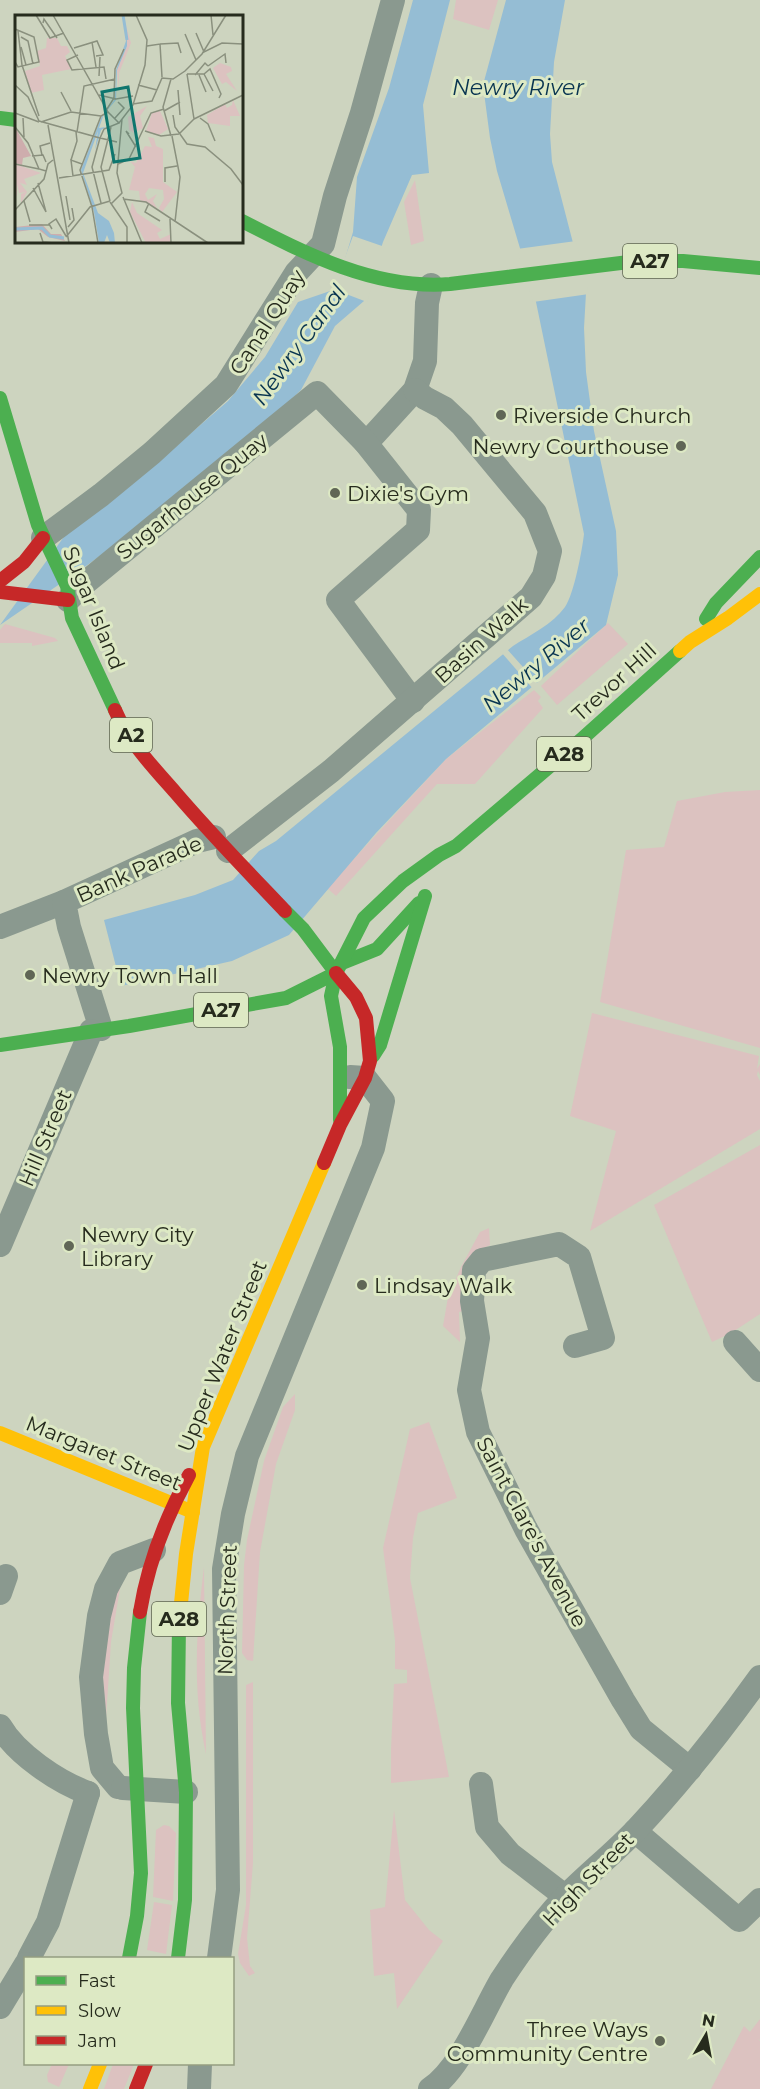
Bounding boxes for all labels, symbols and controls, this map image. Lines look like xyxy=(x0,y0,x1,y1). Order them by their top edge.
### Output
inset map xyxy=(15,15,243,243)
water label: Newry River xyxy=(452,74,585,101)
road number: A27 xyxy=(623,244,677,278)
street label: Canal Quay xyxy=(224,264,310,379)
water label: Newry Canal xyxy=(246,279,352,411)
place label: Riverside Church xyxy=(513,403,692,428)
marker: Riverside Church xyxy=(494,408,508,422)
street label: Sugarhouse Quay xyxy=(111,427,273,565)
place label: Newry Courthouse xyxy=(472,434,669,459)
marker: Newry Courthouse xyxy=(674,439,688,453)
place label: Dixie's Gym xyxy=(347,481,469,506)
marker: Dixie's Gym xyxy=(328,486,342,500)
street label: Sugar Island xyxy=(58,543,130,673)
street label: Basin Walk xyxy=(429,591,533,688)
water label: Newry River xyxy=(477,611,596,718)
street label: Trevor Hill xyxy=(567,638,661,726)
road number: A2 xyxy=(110,718,152,752)
road number: A28 xyxy=(537,737,591,771)
street label: Bank Parade xyxy=(72,830,206,908)
place label: Newry Town Hall xyxy=(42,963,218,988)
marker: Newry Town Hall xyxy=(23,968,37,982)
road number: A27 xyxy=(194,993,248,1027)
street label: Hill Street xyxy=(13,1086,77,1190)
place label: Newry City Library xyxy=(81,1222,194,1271)
marker: Newry City Library xyxy=(62,1239,76,1253)
street label: Upper Water Street xyxy=(172,1257,272,1455)
place label: Lindsay Walk xyxy=(374,1273,513,1298)
marker: Lindsay Walk xyxy=(355,1278,369,1292)
street label: Margaret Street xyxy=(22,1410,186,1496)
street label: Saint Clare's Avenue xyxy=(471,1433,593,1631)
street label: North Street xyxy=(212,1544,242,1676)
road number: A28 xyxy=(152,1602,206,1636)
street label: High Street xyxy=(537,1827,639,1931)
legend xyxy=(24,1957,234,2065)
text: Fast xyxy=(78,1970,116,1992)
text: Slow xyxy=(78,2000,121,2022)
north arrow xyxy=(676,2005,736,2065)
text: N xyxy=(700,2010,717,2031)
place label: Three Ways Community Centre xyxy=(447,2017,648,2066)
text: Jam xyxy=(77,2030,117,2052)
marker: Three Ways Community Centre xyxy=(653,2034,667,2048)

